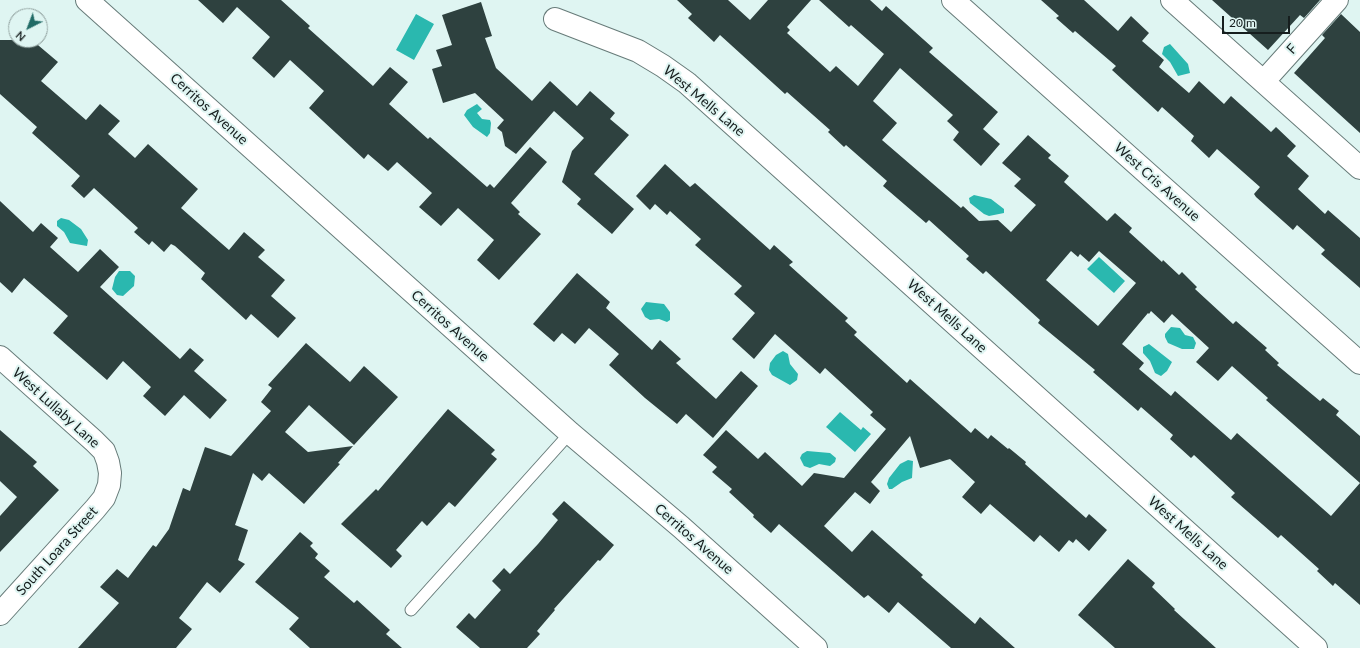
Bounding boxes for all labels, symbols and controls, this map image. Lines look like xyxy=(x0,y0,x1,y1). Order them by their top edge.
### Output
north arrow xyxy=(8,8,48,48)
scale bar xyxy=(1224,8,1292,34)
text: 20 m xyxy=(1229,15,1256,30)
text: N xyxy=(13,29,28,44)
street label: F xyxy=(1283,40,1301,58)
street label: West Mells Lane xyxy=(660,62,748,140)
street label: Cerritos Avenue xyxy=(167,70,251,148)
street label: West Cris Avenue xyxy=(1111,139,1203,225)
street label: West Mells Lane xyxy=(904,276,990,356)
street label: Cerritos Avenue xyxy=(408,287,492,365)
street label: West Lullaby Lane xyxy=(9,364,103,452)
street label: West Mells Lane xyxy=(1145,493,1231,573)
street label: Cerritos Avenue xyxy=(651,500,737,578)
street label: South Loara Street xyxy=(13,503,101,599)

